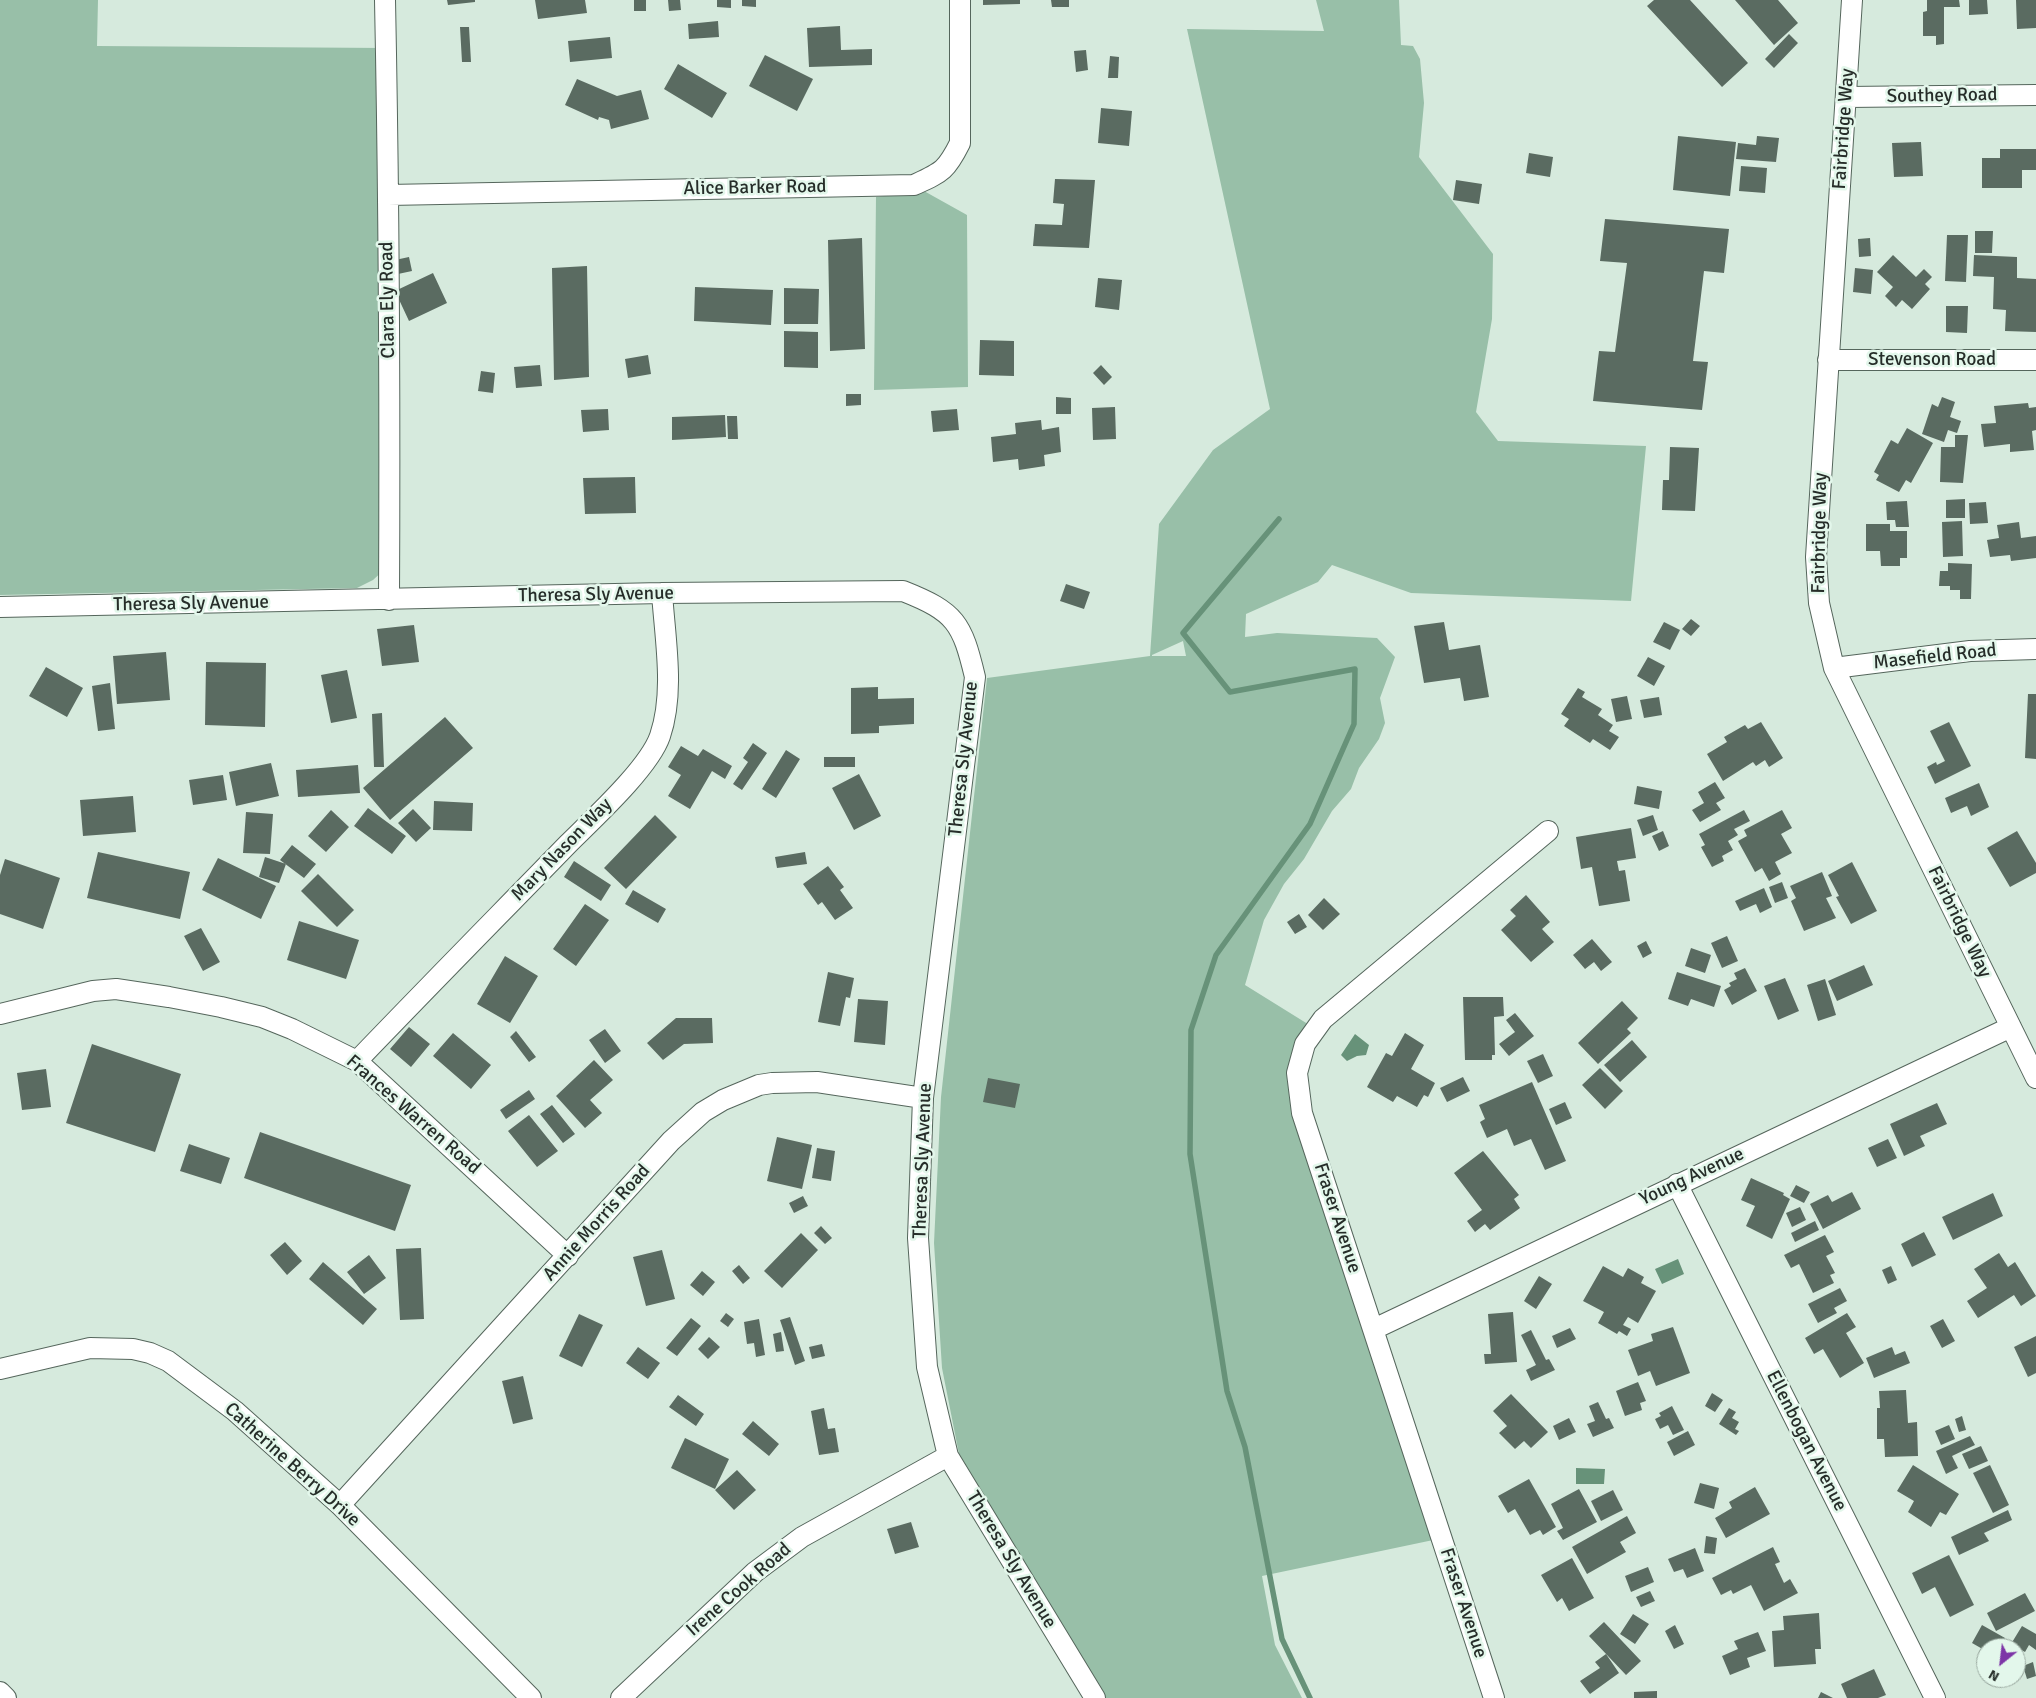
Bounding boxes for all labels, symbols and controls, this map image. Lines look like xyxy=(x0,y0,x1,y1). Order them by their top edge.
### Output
street label: Fairbridge Way xyxy=(1828,68,1860,190)
street label: Southey Road xyxy=(1886,84,1998,108)
street label: Alice Barker Road xyxy=(683,175,827,201)
street label: Clara Ely Road xyxy=(376,241,400,359)
street label: Stevenson Road xyxy=(1868,349,1996,371)
street label: Fairbridge Way xyxy=(1808,472,1832,594)
street label: Theresa Sly Avenue xyxy=(518,582,674,608)
street label: Theresa Sly Avenue xyxy=(113,591,269,617)
street label: Masefield Road xyxy=(1872,639,1998,675)
street label: Theresa Sly Avenue xyxy=(945,680,983,838)
street label: Mary Nason Way xyxy=(507,794,617,906)
street label: Fairbridge Way xyxy=(1922,863,1996,981)
street label: Frances Warren Road xyxy=(341,1050,485,1180)
street label: Theresa Sly Avenue xyxy=(909,1083,937,1239)
street label: Young Avenue xyxy=(1636,1143,1748,1211)
street label: Annie Morris Road xyxy=(539,1160,655,1286)
street label: Fraser Avenue xyxy=(1308,1160,1366,1276)
street label: Ellenbogan Avenue xyxy=(1761,1367,1851,1515)
street label: Catherine Berry Drive xyxy=(219,1398,365,1532)
street label: Theresa Sly Avenue xyxy=(961,1487,1061,1633)
street label: Irene Cook Road xyxy=(682,1538,796,1642)
street label: Fraser Avenue xyxy=(1434,1545,1492,1661)
north arrow xyxy=(1976,1638,2026,1688)
text: N xyxy=(1986,1666,2002,1685)

